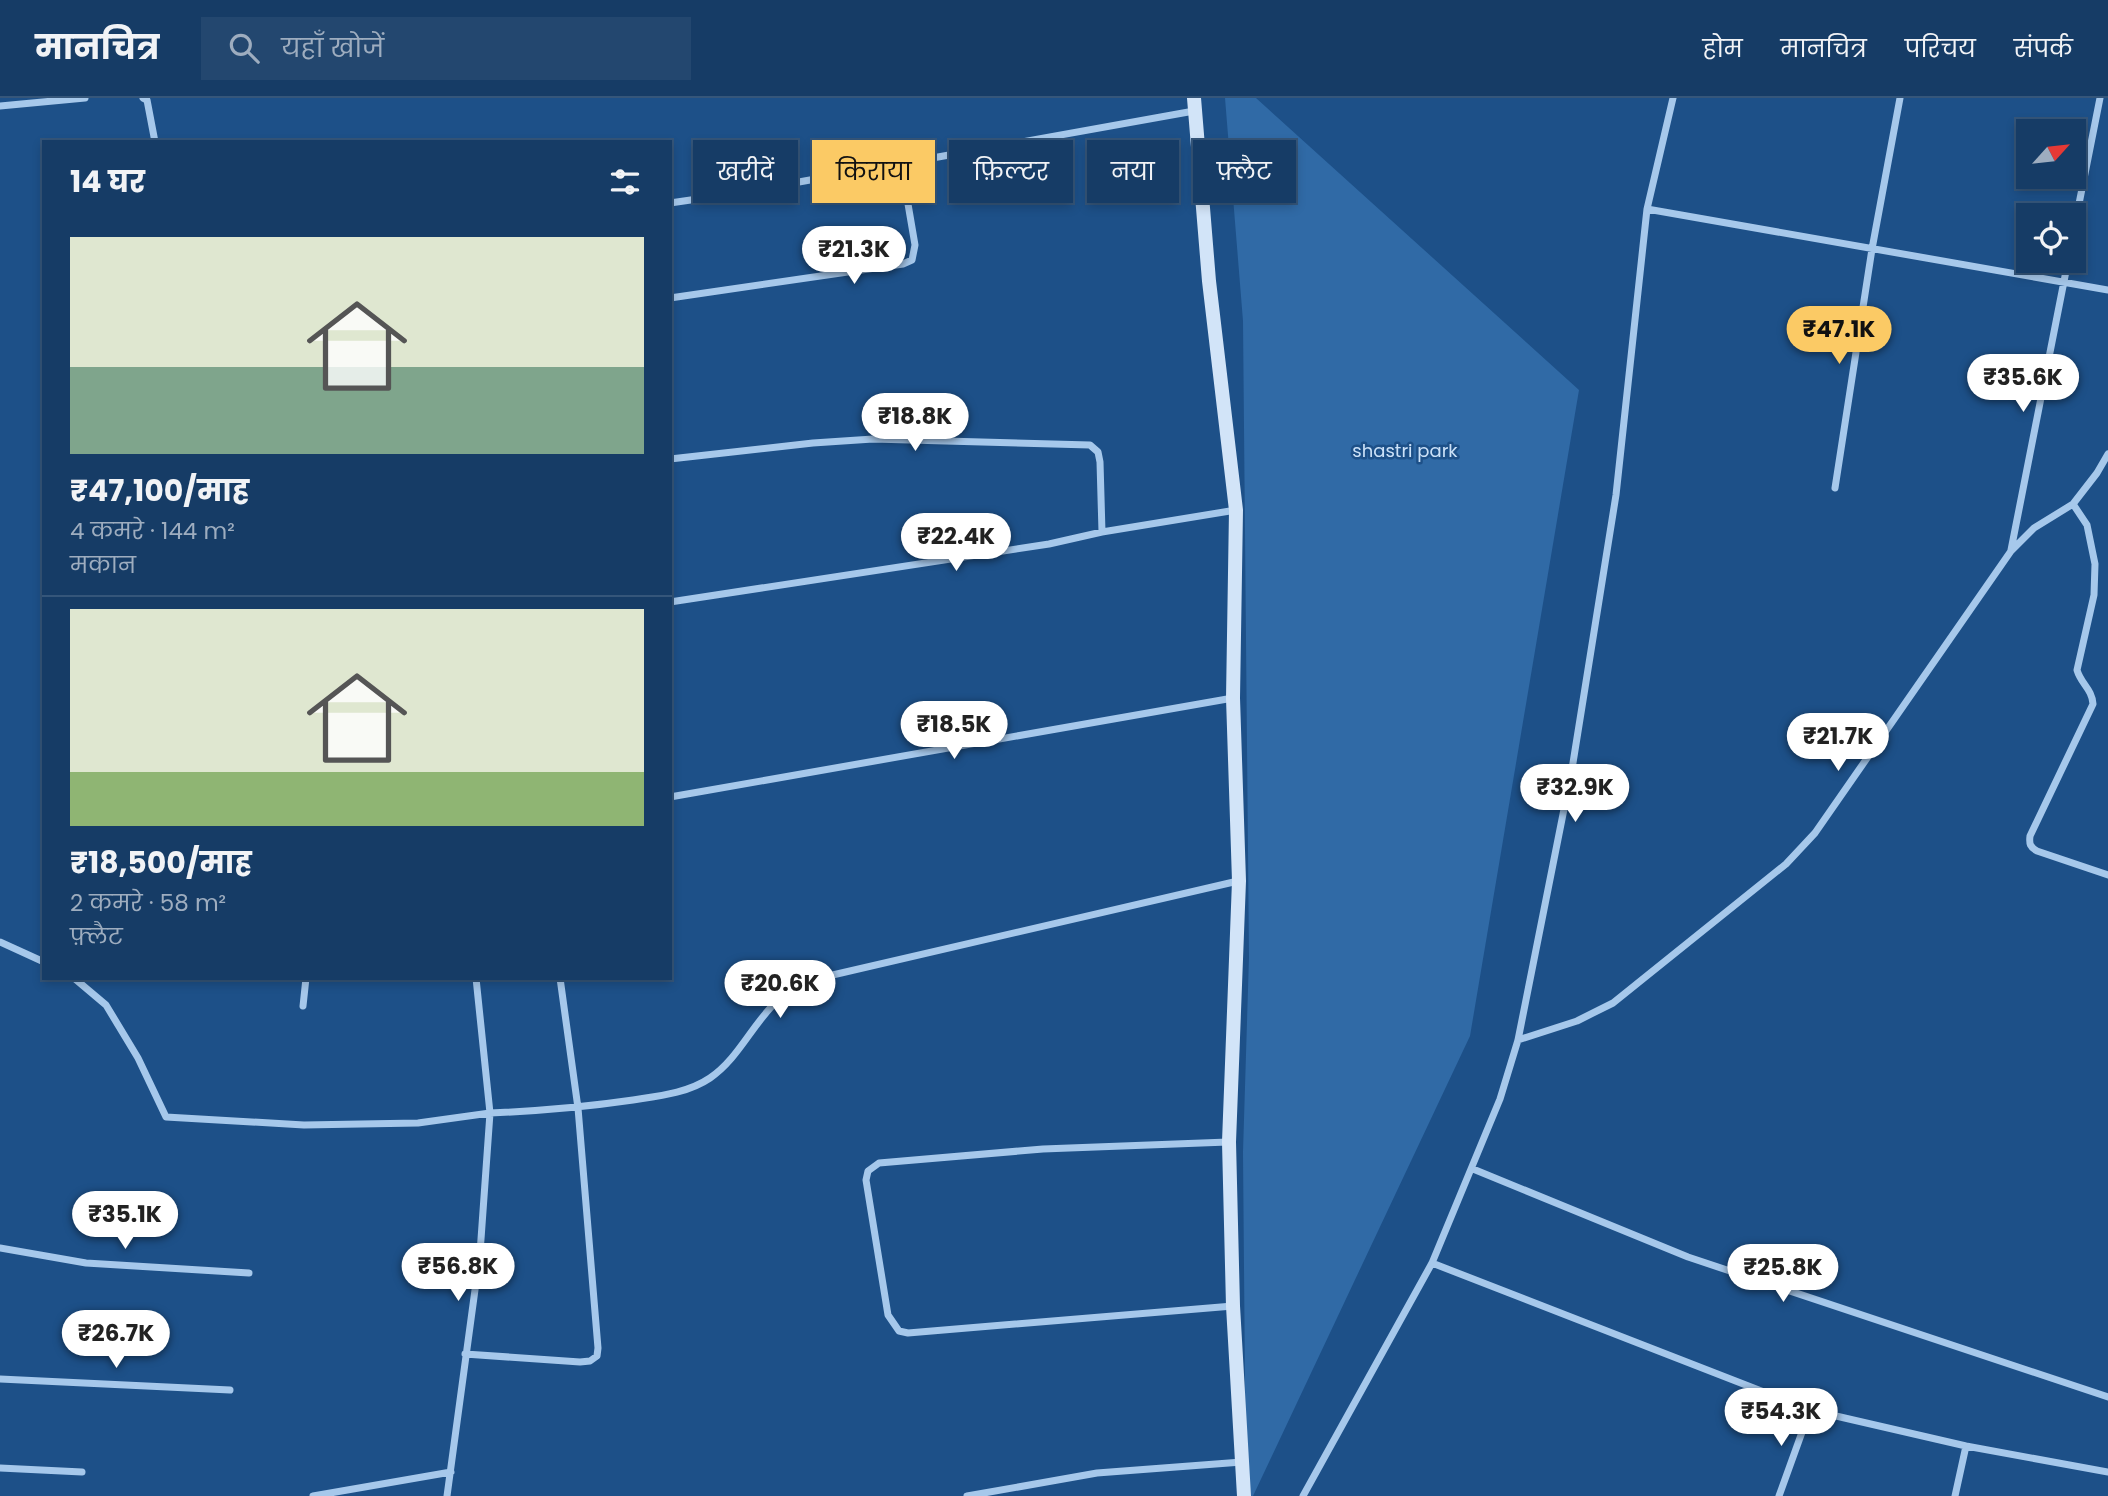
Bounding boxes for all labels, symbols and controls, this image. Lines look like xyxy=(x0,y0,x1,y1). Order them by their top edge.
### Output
search box xyxy=(201,17,691,80)
text: मानचित्र xyxy=(35,24,159,71)
icon: search xyxy=(225,29,263,67)
text: यहाँ खोजें xyxy=(281,30,384,66)
text: होम xyxy=(1703,32,1743,65)
text: मानचित्र xyxy=(1781,32,1867,65)
text: परिचय xyxy=(1905,32,1976,65)
text: संपर्क xyxy=(2014,32,2073,65)
north arrow xyxy=(2016,119,2086,189)
map controls xyxy=(2016,119,2086,273)
chip: खरीदें xyxy=(693,140,798,203)
chip: किराया xyxy=(812,140,935,203)
chip: फ़िल्टर xyxy=(949,140,1073,203)
chip: नया xyxy=(1087,140,1179,203)
chip: फ़्लैट xyxy=(1193,140,1296,203)
text: 14 घर xyxy=(70,160,145,203)
icon: filters xyxy=(606,163,644,201)
button: locate xyxy=(2016,203,2086,273)
pin: ₹21.3K xyxy=(797,226,911,286)
text: ₹21.3K xyxy=(818,233,890,265)
icon: home xyxy=(294,283,420,409)
pin: ₹47.1K xyxy=(1782,306,1896,366)
text: ₹47.1K xyxy=(1803,313,1875,345)
pin: ₹35.6K xyxy=(1966,354,2080,414)
text: ₹35.6K xyxy=(1983,361,2063,393)
pin: ₹18.8K xyxy=(858,394,972,453)
text: ₹18.8K xyxy=(878,400,952,432)
park label: shastri park xyxy=(1352,438,1458,463)
text: ₹47,100/माह xyxy=(70,469,249,512)
pin: ₹22.4K xyxy=(899,514,1013,573)
text: 4 कमरे · 144 m² xyxy=(70,515,235,547)
text: ₹22.4K xyxy=(917,520,995,552)
text: मकान xyxy=(70,549,136,581)
icon: home xyxy=(294,655,420,781)
pin: ₹18.5K xyxy=(897,702,1011,761)
text: ₹18.5K xyxy=(917,708,991,740)
pin: ₹21.7K xyxy=(1781,714,1895,773)
text: ₹21.7K xyxy=(1803,720,1873,752)
pin: ₹32.9K xyxy=(1518,764,1632,824)
text: ₹32.9K xyxy=(1536,771,1614,803)
text: ₹18,500/माह xyxy=(70,841,252,884)
text: 2 कमरे · 58 m² xyxy=(70,887,226,919)
text: फ़्लैट xyxy=(70,921,123,953)
pin: ₹20.6K xyxy=(723,960,837,1020)
text: ₹20.6K xyxy=(740,967,820,999)
pin: ₹35.1K xyxy=(68,1192,182,1251)
text: ₹35.1K xyxy=(88,1198,162,1230)
pin: ₹56.8K xyxy=(401,1244,515,1303)
pin: ₹25.8K xyxy=(1726,1244,1840,1304)
text: ₹56.8K xyxy=(418,1250,498,1282)
text: ₹25.8K xyxy=(1743,1251,1823,1283)
pin: ₹26.7K xyxy=(59,1310,173,1370)
text: ₹26.7K xyxy=(78,1317,154,1349)
pin: ₹54.3K xyxy=(1724,1388,1838,1448)
text: ₹54.3K xyxy=(1741,1395,1821,1427)

